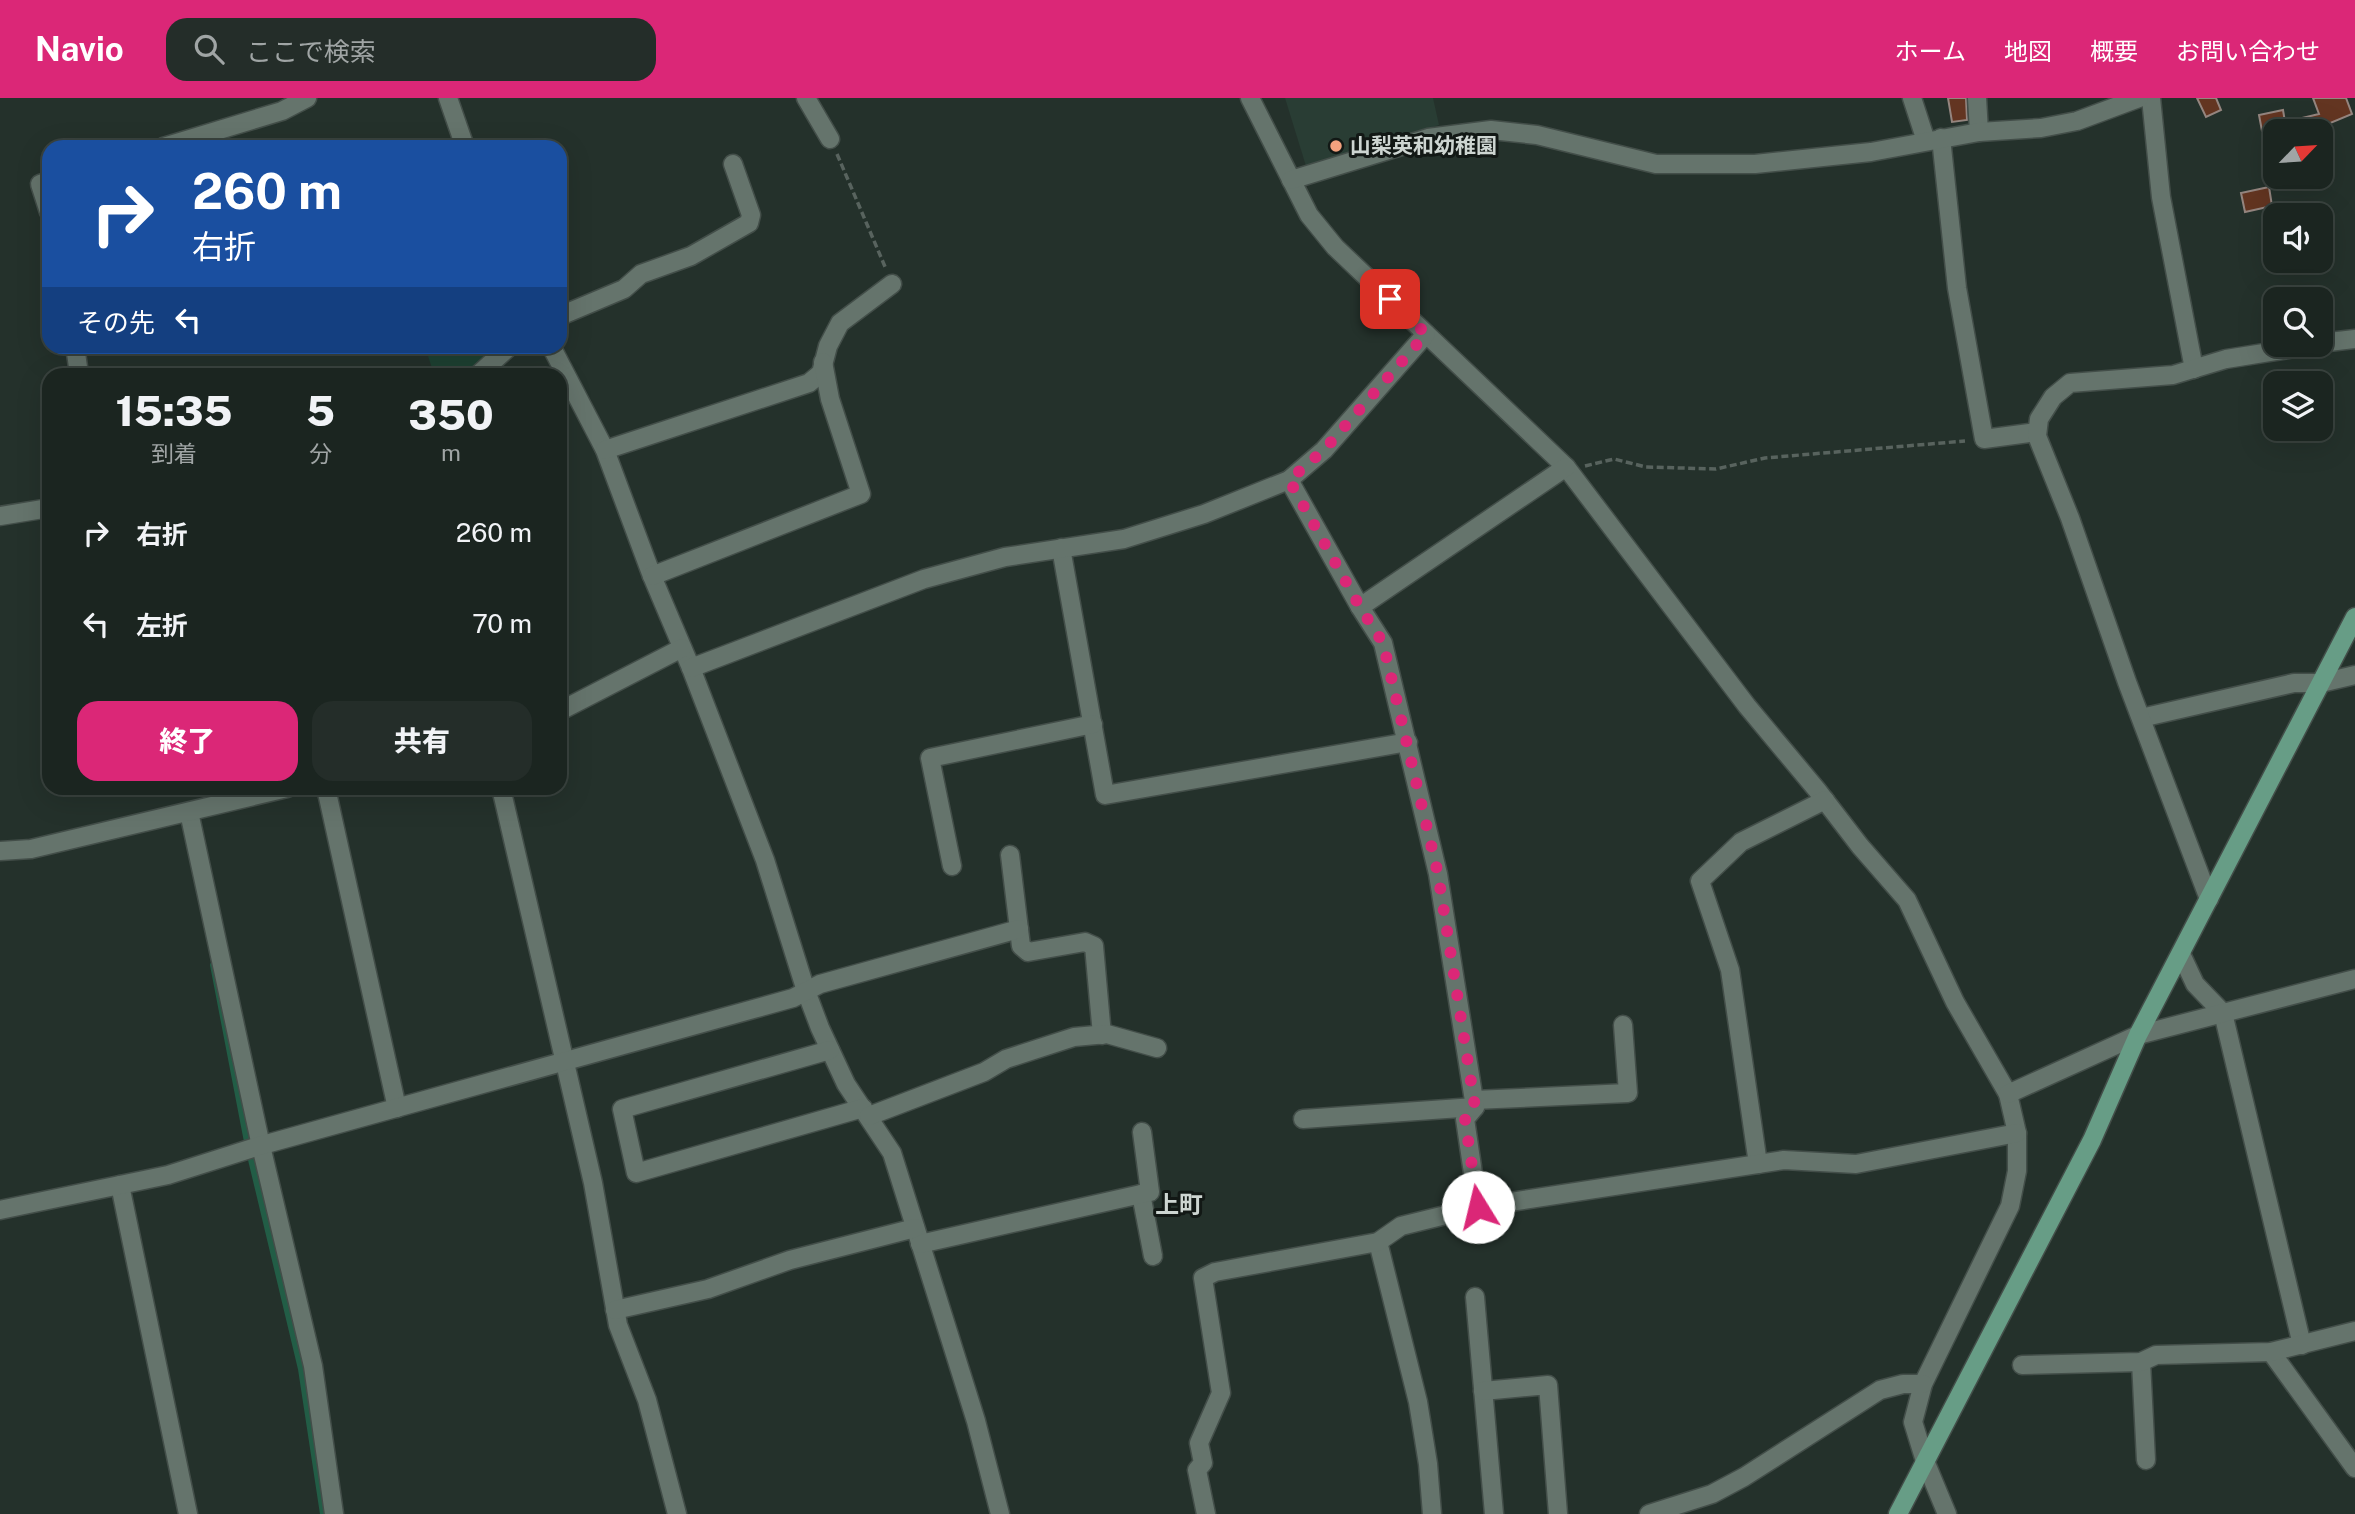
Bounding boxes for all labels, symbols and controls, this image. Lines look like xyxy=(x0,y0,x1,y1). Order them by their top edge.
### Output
search box xyxy=(166,18,656,81)
text: Navio xyxy=(35,30,124,68)
icon: search xyxy=(190,30,228,68)
text: ここで検索 xyxy=(246,36,376,67)
text: ホーム xyxy=(1895,37,1966,65)
text: 地図 xyxy=(2004,37,2052,65)
text: 概要 xyxy=(2090,37,2138,65)
text: お問い合わせ xyxy=(2176,37,2320,65)
north arrow xyxy=(2263,119,2333,189)
map controls xyxy=(2263,119,2333,441)
place label: 山梨英和幼稚園 xyxy=(1350,133,1497,158)
marker: 山梨英和幼稚園 xyxy=(1328,138,1344,154)
text: 260 m xyxy=(192,162,342,220)
icon: right xyxy=(77,168,168,259)
button: sound xyxy=(2263,203,2333,273)
text: 右折 xyxy=(192,228,256,265)
pin xyxy=(1360,269,1420,329)
icon: arrive xyxy=(1371,280,1409,318)
button: search xyxy=(2263,287,2333,357)
icon: left xyxy=(169,301,207,339)
text: その先 xyxy=(77,307,155,338)
button: layers xyxy=(2263,371,2333,441)
text: 15:35 xyxy=(115,386,233,435)
text: 5 xyxy=(306,386,335,435)
text: 350 xyxy=(408,390,494,439)
text: m xyxy=(441,439,461,466)
text: 到着 xyxy=(151,440,197,467)
text: 分 xyxy=(309,440,332,467)
icon: right xyxy=(77,514,115,552)
text: 260 m xyxy=(456,517,532,548)
text: 右折 xyxy=(136,519,188,550)
icon: left xyxy=(77,605,115,643)
text: 70 m xyxy=(472,608,532,639)
text: 左折 xyxy=(136,610,188,641)
button: 終了 xyxy=(77,701,298,781)
button: 共有 xyxy=(312,701,532,781)
position arrow xyxy=(1441,1170,1515,1244)
district label: 上町 xyxy=(1155,1190,1203,1218)

